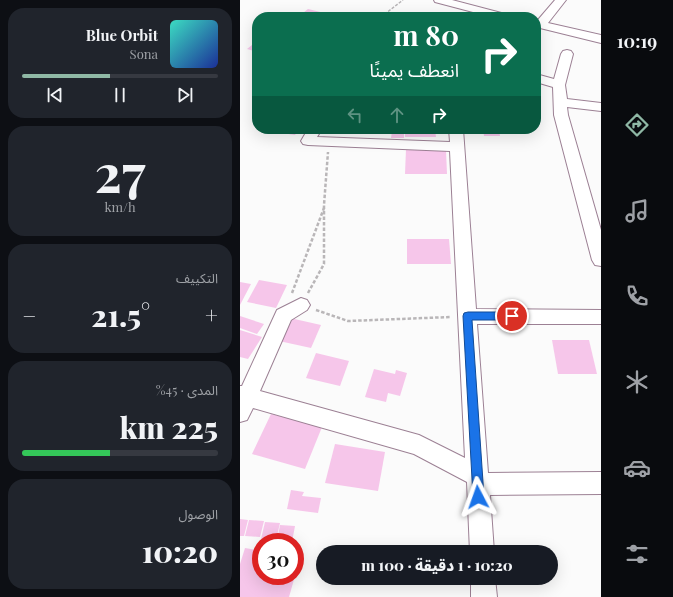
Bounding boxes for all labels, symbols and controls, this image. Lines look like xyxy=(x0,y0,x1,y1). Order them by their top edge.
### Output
text: 80 m xyxy=(393,16,459,53)
text: Blue Orbit xyxy=(86,25,158,45)
icon: right xyxy=(473,28,525,80)
text: 10:19 xyxy=(617,29,657,53)
text: Sona xyxy=(130,45,158,62)
text: انعطف يمينًا xyxy=(370,58,459,82)
icon: previous xyxy=(44,84,66,106)
icon: pause xyxy=(109,84,131,106)
icon: next xyxy=(174,84,196,106)
icon: left xyxy=(344,104,366,126)
icon: ahead xyxy=(386,104,408,126)
icon: right xyxy=(428,104,450,126)
icon: directions xyxy=(623,111,651,139)
text: 27 xyxy=(95,137,145,206)
icon: music xyxy=(623,197,651,225)
text: km/h xyxy=(104,198,136,215)
text: التكييف xyxy=(176,269,218,286)
icon: phone xyxy=(623,282,651,310)
text: 21.5° xyxy=(91,295,150,335)
pin xyxy=(495,299,529,333)
text: − xyxy=(22,300,36,330)
text: + xyxy=(205,300,218,330)
icon: arrive xyxy=(501,305,523,327)
icon: climate xyxy=(623,368,651,396)
text: المدى · 45% xyxy=(156,381,218,398)
text: 225 km xyxy=(119,407,218,447)
icon: car xyxy=(623,454,651,482)
position arrow xyxy=(457,476,499,518)
text: الوصول xyxy=(178,505,218,522)
text: 10:20 xyxy=(142,531,218,571)
speed limit sign: 30 xyxy=(252,533,304,585)
icon: filters xyxy=(623,540,651,568)
text: 10:20 · 1 دقيقة · 100 m xyxy=(361,555,513,575)

